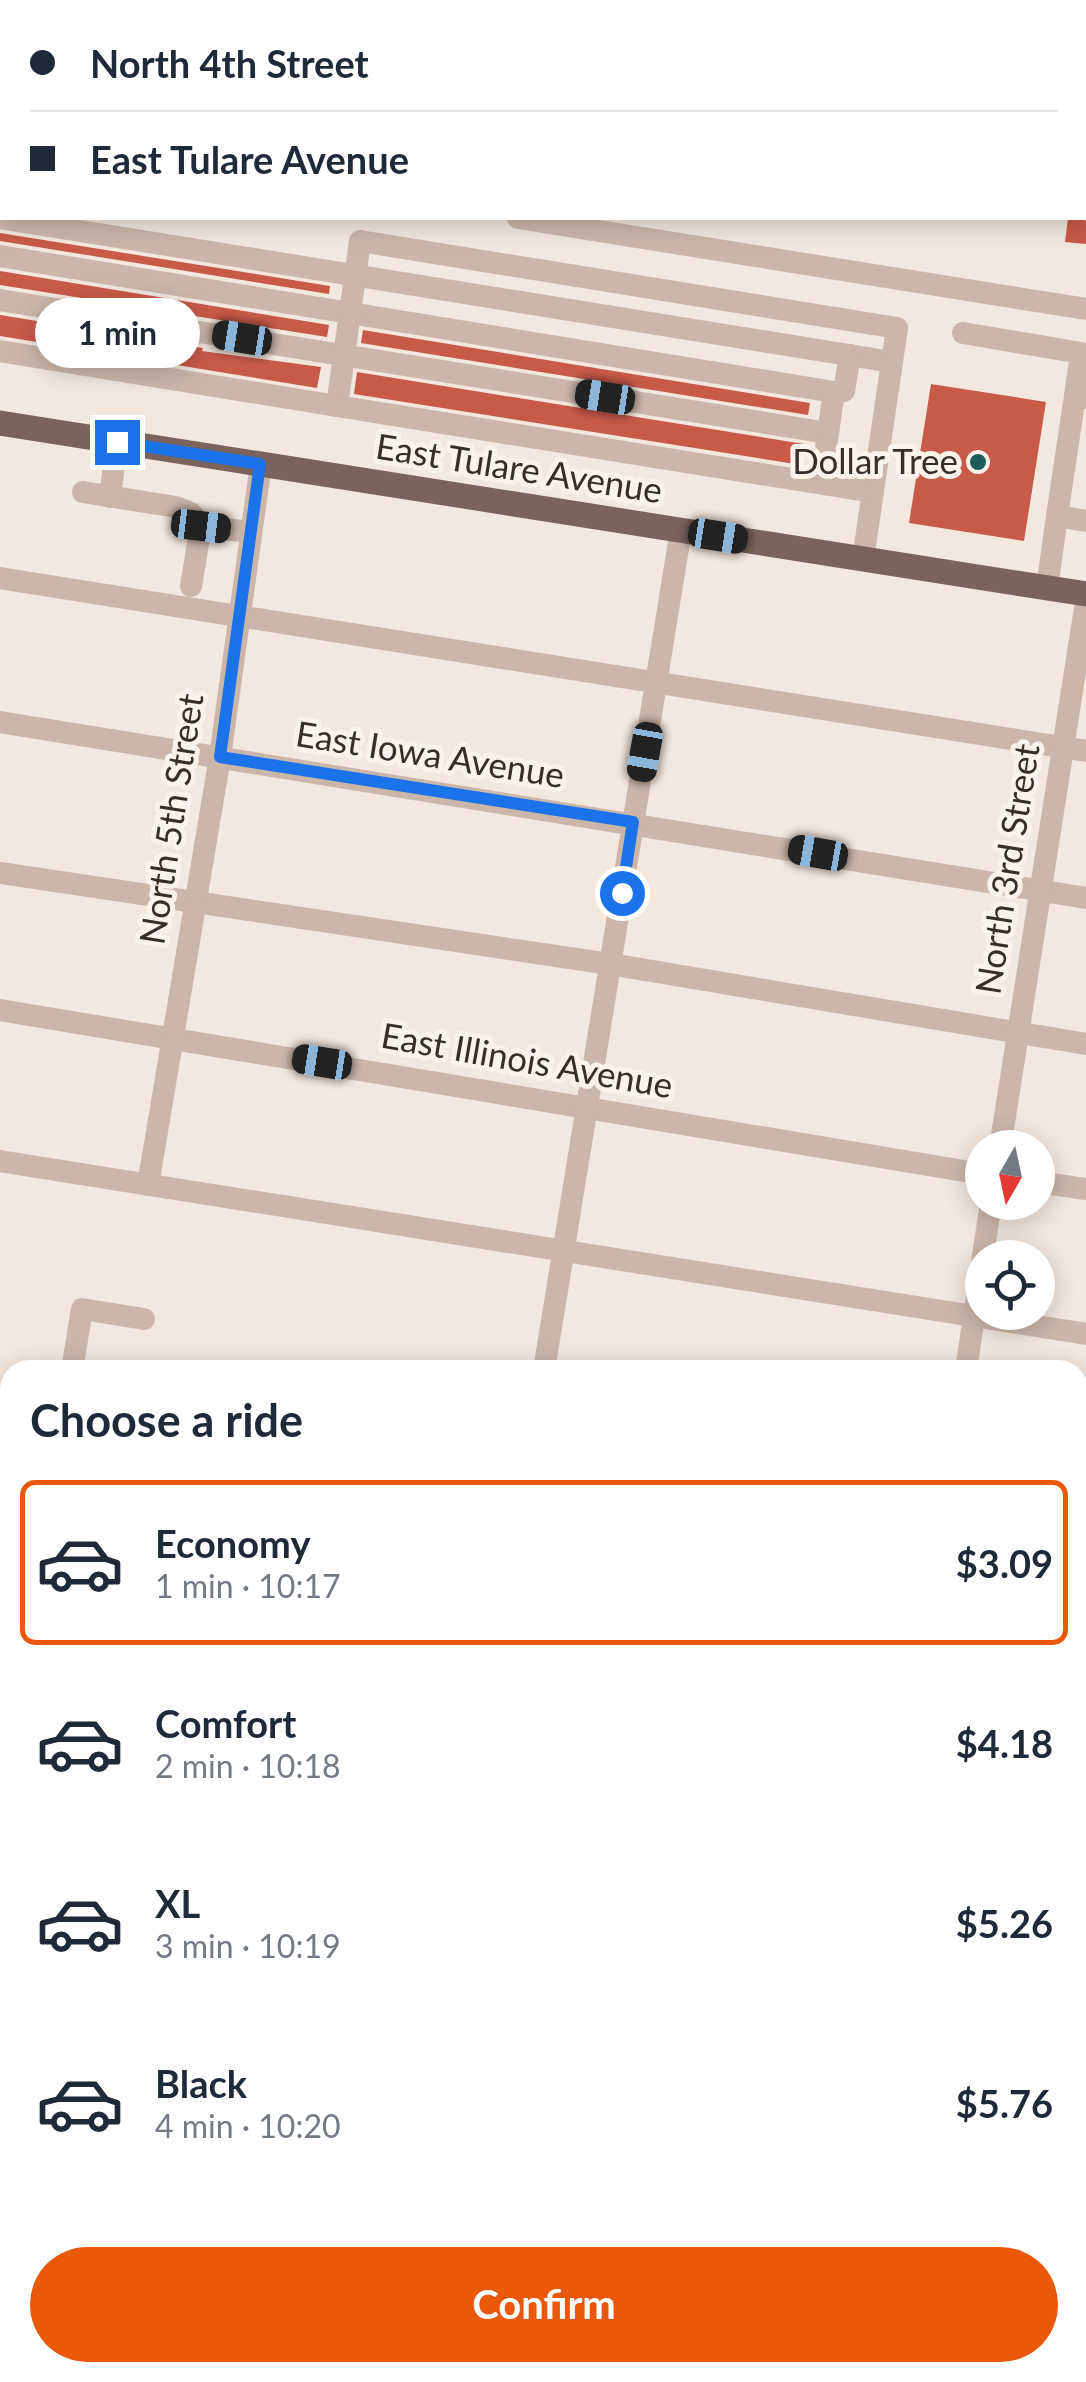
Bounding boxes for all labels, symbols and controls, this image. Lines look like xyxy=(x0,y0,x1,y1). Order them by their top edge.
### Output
text: North 4th Street xyxy=(90,40,369,86)
text: East Tulare Avenue xyxy=(90,136,409,182)
callout: 1 min xyxy=(34,297,200,367)
text: 1 min xyxy=(78,313,157,352)
car xyxy=(210,318,274,358)
car xyxy=(573,377,637,417)
route end xyxy=(95,420,140,465)
street label: East Tulare Avenue xyxy=(373,424,665,510)
place label: Dollar Tree xyxy=(792,439,958,481)
marker: Dollar Tree xyxy=(967,451,989,473)
car xyxy=(169,507,233,545)
car xyxy=(686,516,750,556)
street label: North 5th Street xyxy=(129,690,211,947)
street label: East Iowa Avenue xyxy=(293,711,568,795)
car xyxy=(625,720,665,784)
street label: North 3rd Street xyxy=(966,740,1047,997)
car xyxy=(786,833,850,873)
route start xyxy=(600,871,645,916)
street label: East Illinois Avenue xyxy=(378,1013,676,1105)
car xyxy=(290,1042,354,1082)
north arrow xyxy=(965,1130,1055,1220)
map controls xyxy=(965,1130,1055,1330)
button: locate xyxy=(965,1240,1055,1330)
text: Choose a ride xyxy=(30,1393,303,1447)
icon: car xyxy=(35,1518,125,1608)
text: Economy xyxy=(155,1520,310,1566)
text: $3.09 xyxy=(956,1540,1053,1586)
text: 1 min · 10:17 xyxy=(155,1566,341,1605)
icon: car xyxy=(35,1698,125,1788)
text: Comfort xyxy=(155,1700,296,1746)
text: $4.18 xyxy=(956,1720,1053,1766)
text: 2 min · 10:18 xyxy=(155,1746,341,1785)
icon: car xyxy=(35,1878,125,1968)
text: XL xyxy=(155,1880,200,1926)
text: $5.26 xyxy=(956,1900,1053,1946)
text: 3 min · 10:19 xyxy=(155,1926,341,1965)
icon: car xyxy=(35,2058,125,2148)
text: Black xyxy=(155,2060,247,2106)
text: $5.76 xyxy=(956,2080,1053,2126)
text: 4 min · 10:20 xyxy=(155,2106,341,2145)
button: Confirm xyxy=(30,2247,1058,2362)

